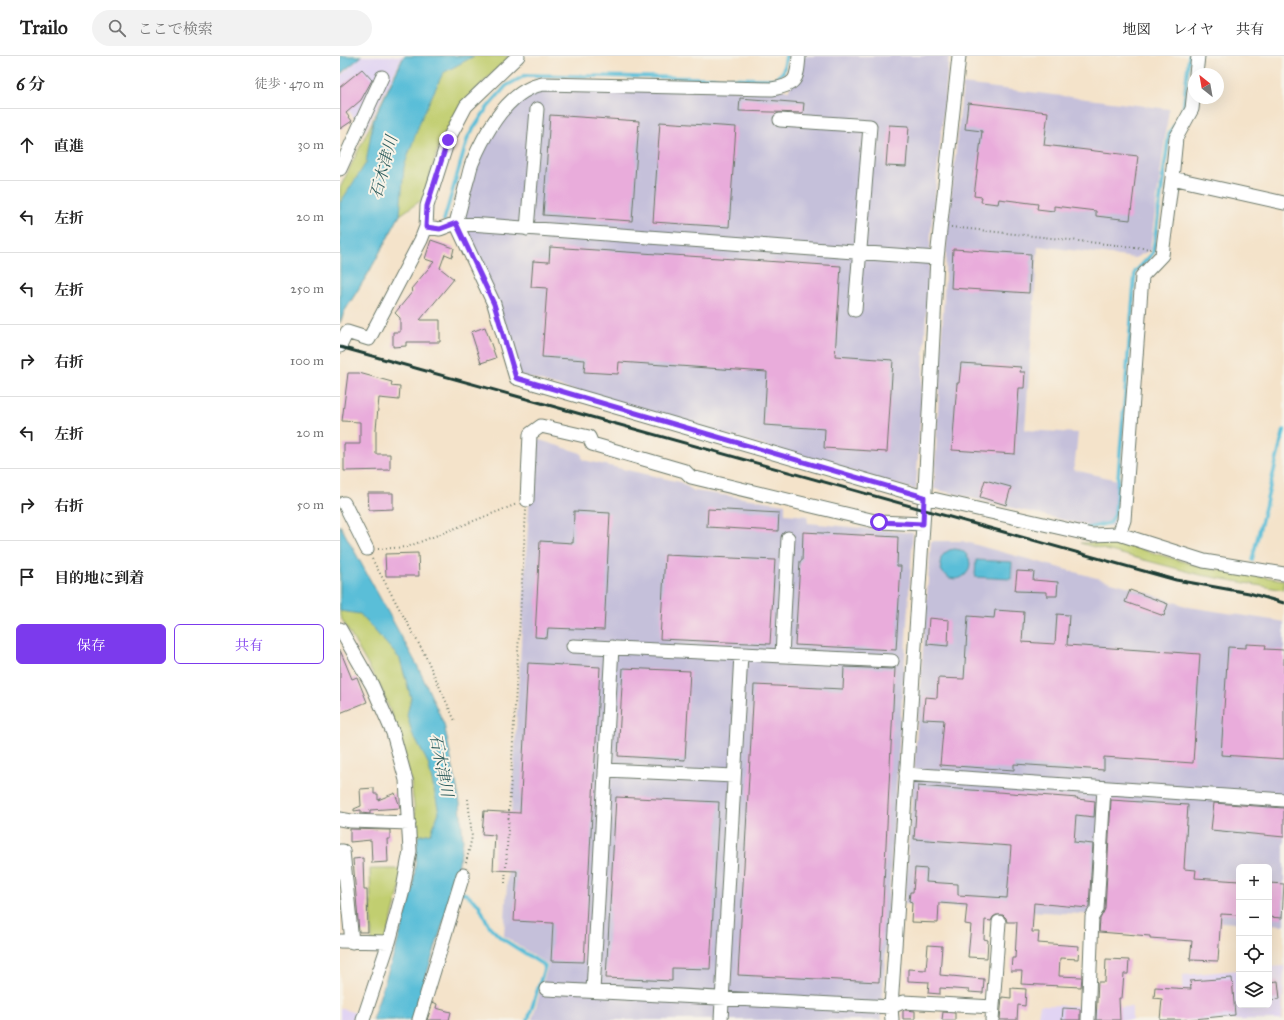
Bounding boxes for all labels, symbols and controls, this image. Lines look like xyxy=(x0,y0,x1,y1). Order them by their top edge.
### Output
search box xyxy=(92,10,372,46)
text: Trailo xyxy=(20,16,68,39)
icon: search xyxy=(106,17,128,39)
text: ここで検索 xyxy=(138,20,213,38)
text: 地図 xyxy=(1123,21,1151,38)
text: レイヤ xyxy=(1173,21,1214,38)
text: 共有 xyxy=(1236,21,1264,38)
north arrow xyxy=(1188,68,1224,104)
text: 6 分 xyxy=(16,74,45,95)
text: 徒歩 · 470 m xyxy=(255,76,324,92)
route end xyxy=(439,131,457,149)
water label: 石木津川 xyxy=(366,132,401,201)
icon: ahead xyxy=(16,134,38,156)
text: 直進 xyxy=(54,137,84,155)
text: 30 m xyxy=(298,137,324,153)
icon: left xyxy=(16,206,38,228)
text: 左折 xyxy=(54,209,84,227)
text: 20 m xyxy=(296,209,324,225)
icon: left xyxy=(16,278,38,300)
text: 左折 xyxy=(54,281,84,299)
text: 250 m xyxy=(290,281,324,297)
icon: right xyxy=(16,350,38,372)
text: 右折 xyxy=(54,353,84,371)
text: 100 m xyxy=(290,353,324,369)
icon: left xyxy=(16,422,38,444)
text: 左折 xyxy=(54,425,84,443)
text: 20 m xyxy=(296,425,324,441)
icon: right xyxy=(16,494,38,516)
text: 右折 xyxy=(54,497,84,515)
text: 50 m xyxy=(297,497,324,513)
route start xyxy=(870,513,888,531)
icon: arrive xyxy=(16,566,38,588)
text: 目的地に到着 xyxy=(54,569,144,587)
button: 保存 xyxy=(16,624,166,664)
button: 共有 xyxy=(174,624,324,664)
water label: 石木津川 xyxy=(426,732,457,800)
map controls xyxy=(1236,864,1272,1008)
button: + xyxy=(1236,864,1272,900)
button: − xyxy=(1236,900,1272,936)
button: locate xyxy=(1236,936,1272,972)
button: layers xyxy=(1236,972,1272,1008)

